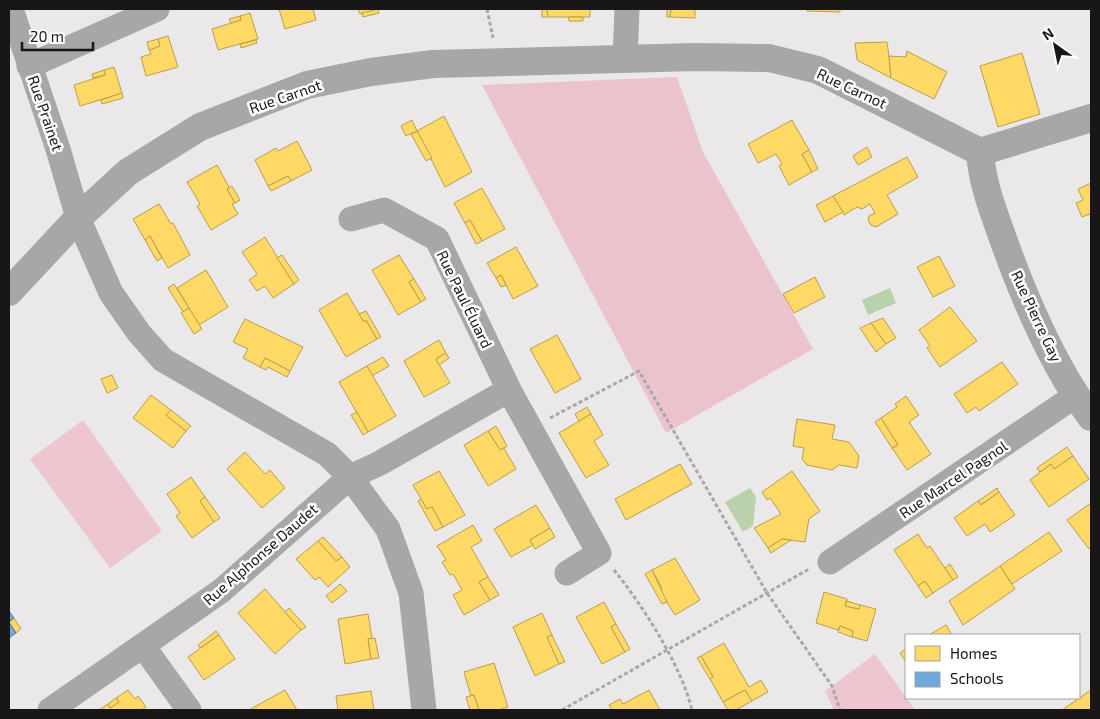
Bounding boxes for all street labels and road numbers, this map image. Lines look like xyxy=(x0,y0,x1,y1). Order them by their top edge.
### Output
street label: Rue Carnot xyxy=(814,64,890,112)
street label: Rue Prainet xyxy=(25,73,67,153)
street label: Rue Carnot xyxy=(247,75,324,117)
street label: Rue Paul Éluard xyxy=(434,247,496,351)
street label: Rue Pierre Gay xyxy=(1008,267,1066,365)
street label: Rue Marcel Pagnol xyxy=(896,436,1011,522)
street label: Rue Alphonse Daudet xyxy=(199,499,321,609)

